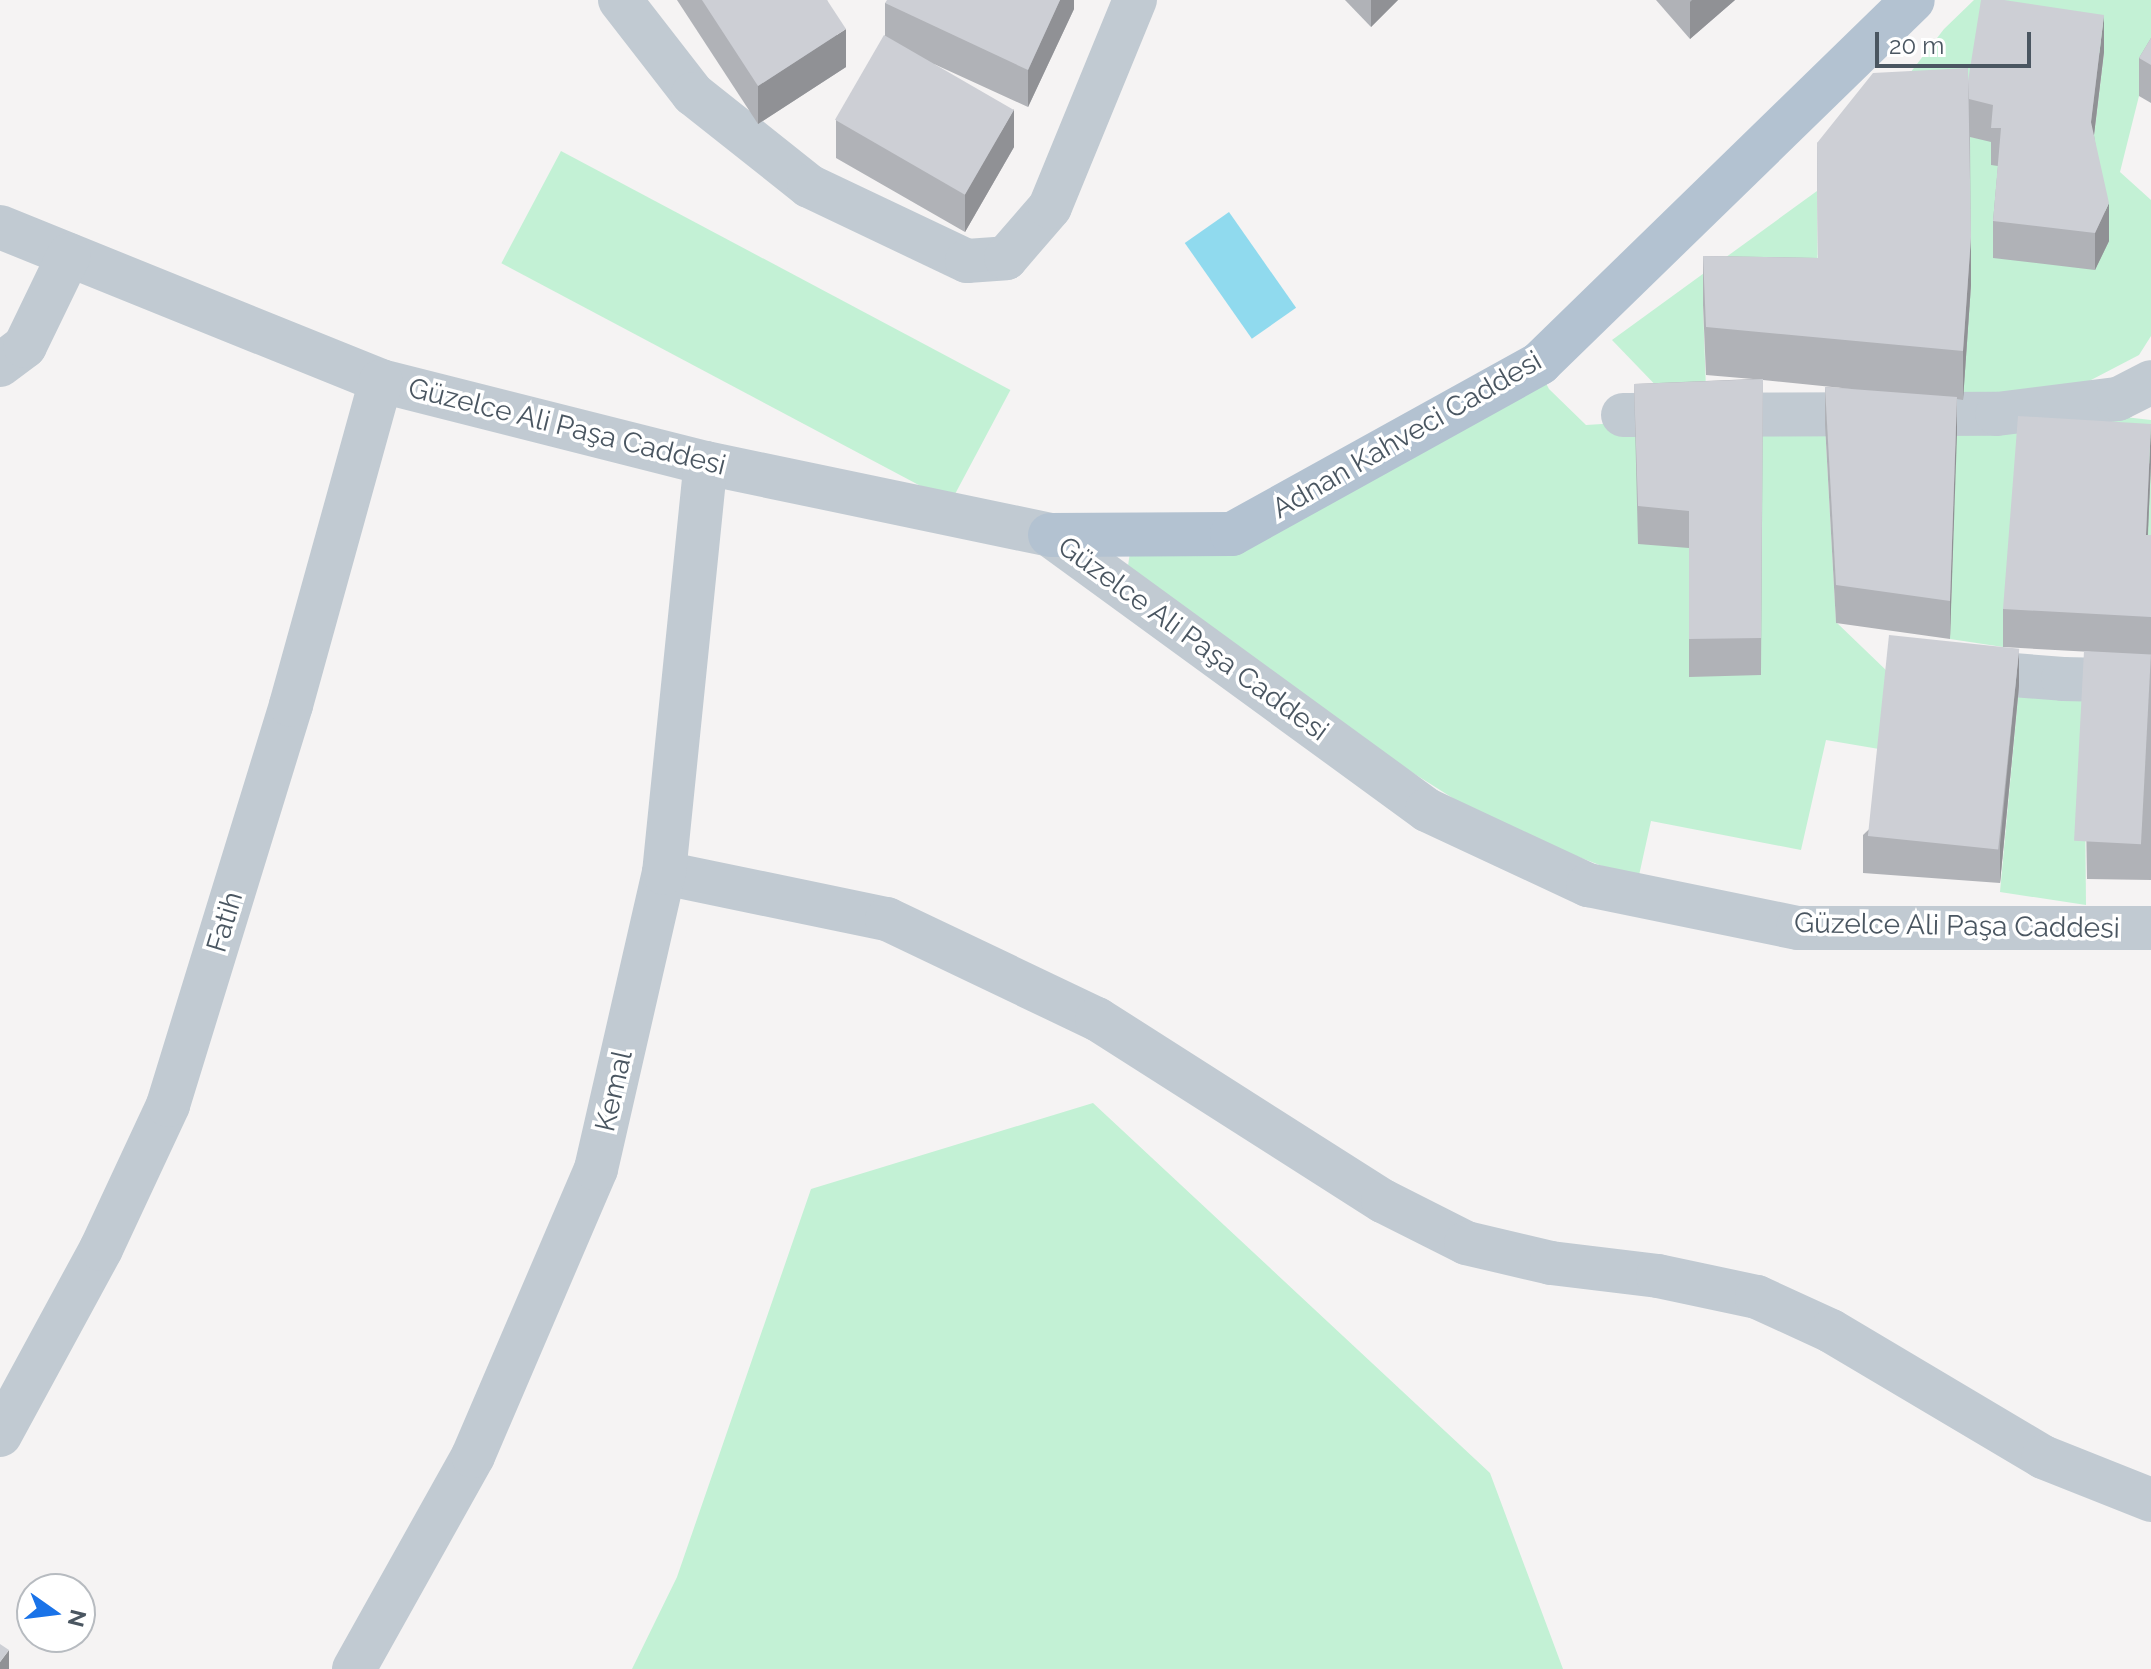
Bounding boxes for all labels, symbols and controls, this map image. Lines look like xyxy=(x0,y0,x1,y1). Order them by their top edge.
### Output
scale bar xyxy=(1879,16,2035,66)
text: 20 m xyxy=(1889,31,1944,60)
street label: Adnan Kahveci Caddesi xyxy=(1267,344,1547,526)
street label: Güzelce Ali Paşa Caddesi xyxy=(404,371,730,483)
street label: Güzelce Ali Paşa Caddesi xyxy=(1051,529,1335,749)
street label: Fatih xyxy=(200,888,250,956)
street label: Güzelce Ali Paşa Caddesi xyxy=(1793,906,2121,946)
street label: Kemal xyxy=(588,1047,640,1135)
north arrow xyxy=(16,1573,96,1653)
text: N xyxy=(63,1607,92,1630)

